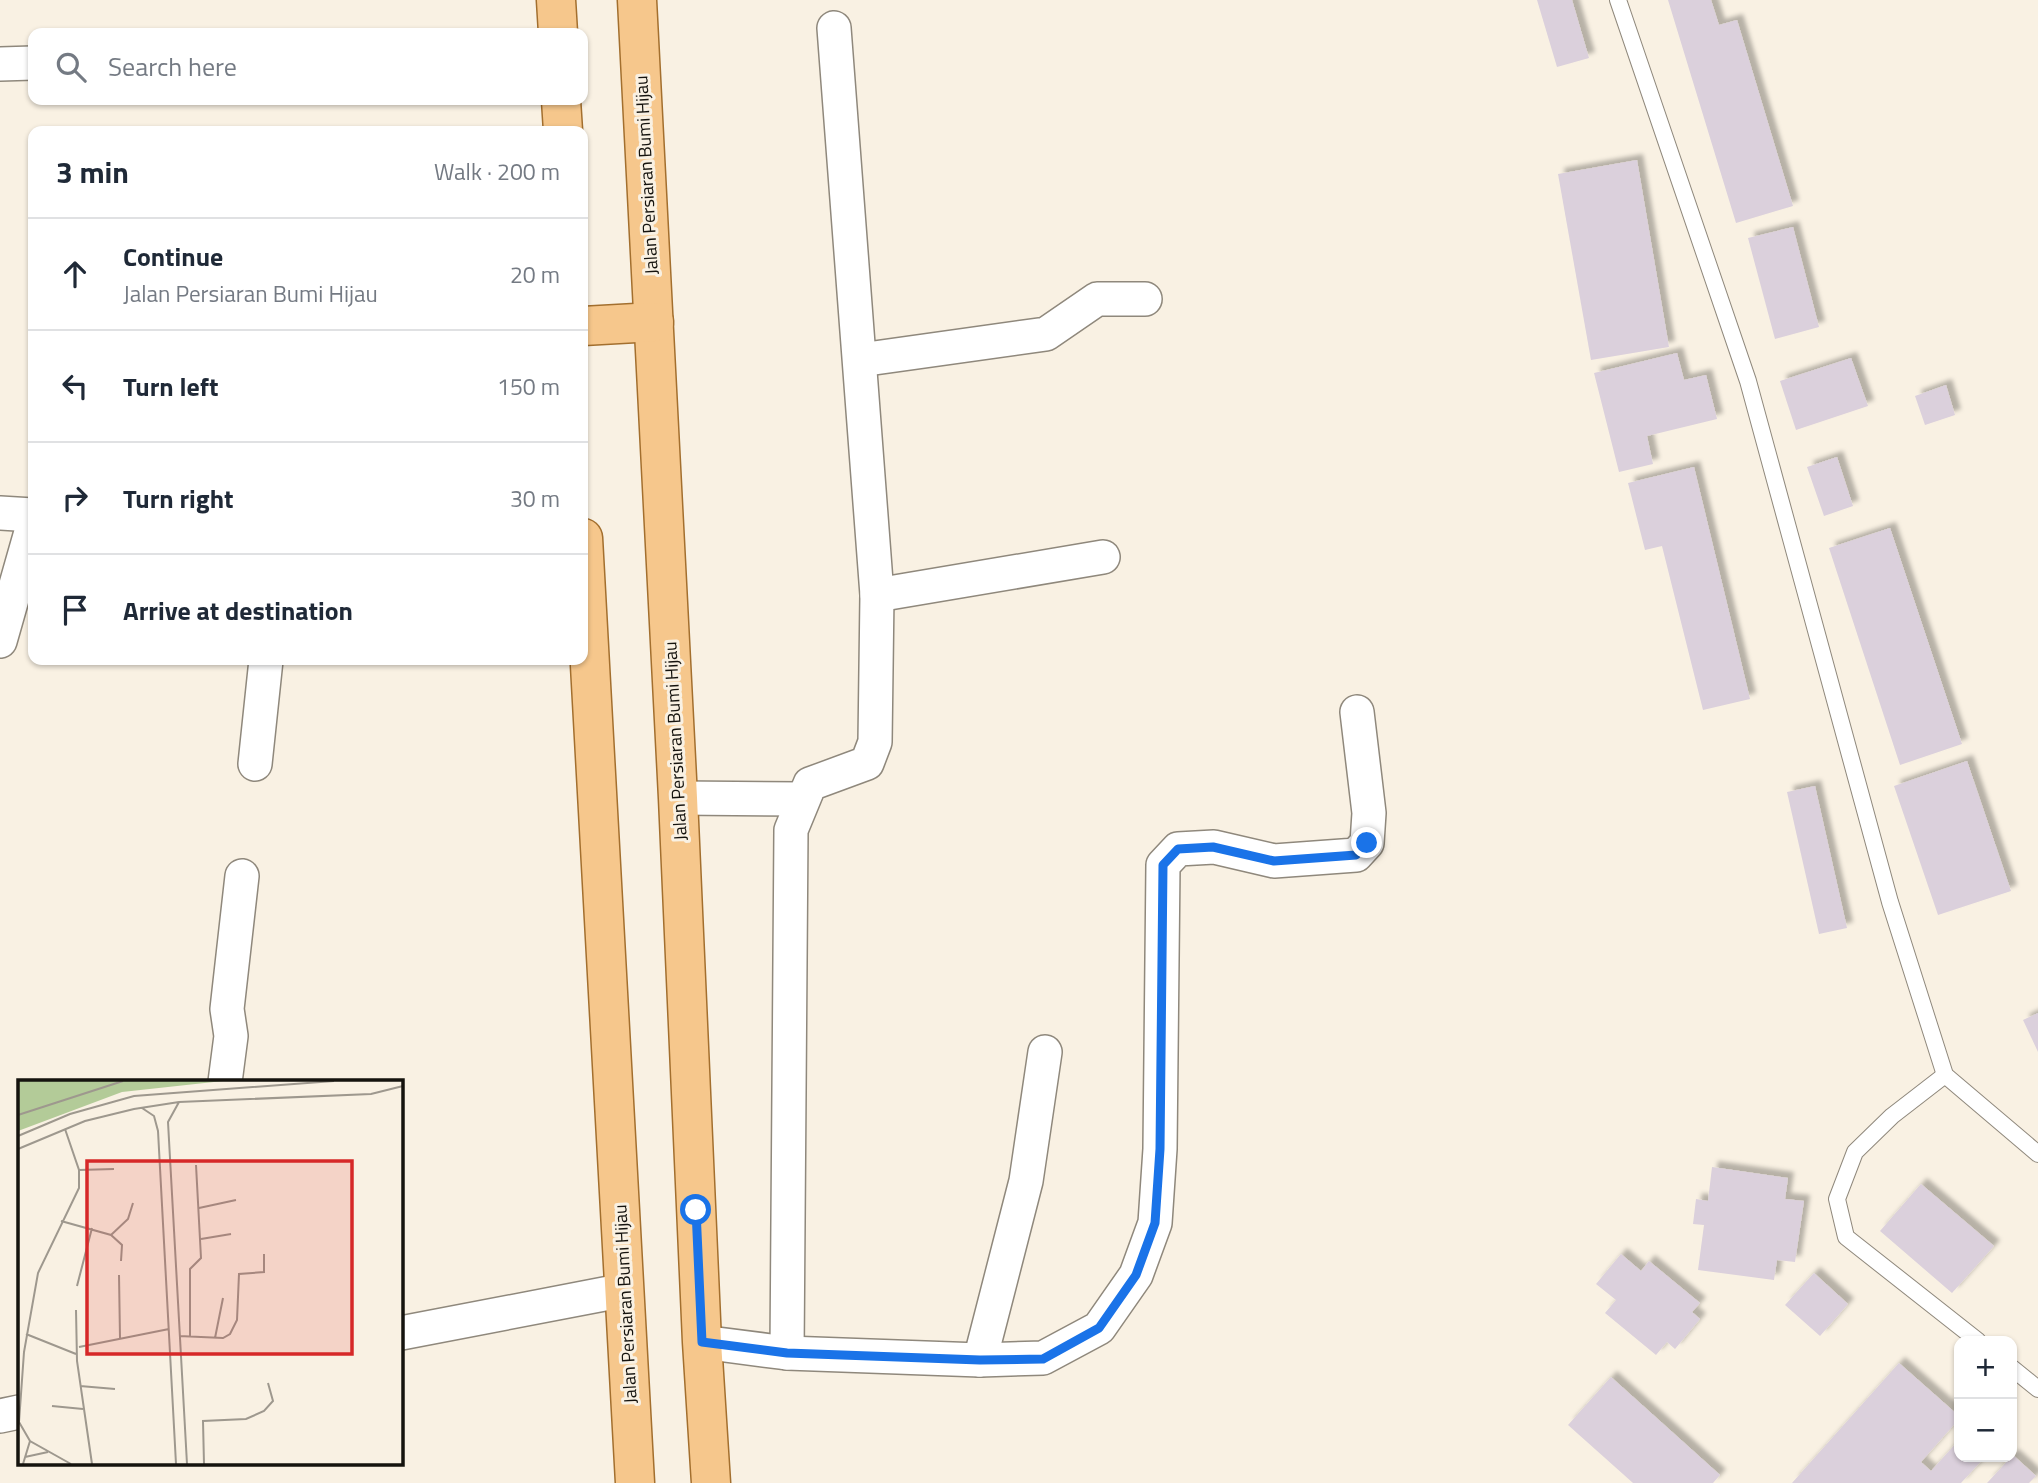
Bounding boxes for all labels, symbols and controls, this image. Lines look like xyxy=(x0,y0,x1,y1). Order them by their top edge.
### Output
search box xyxy=(28,28,588,105)
text: Search here xyxy=(108,47,237,86)
icon: search xyxy=(52,48,90,86)
street label: Jalan Persiaran Bumi Hijau xyxy=(627,75,665,275)
text: 3 min xyxy=(56,149,129,195)
text: Walk · 200 m xyxy=(434,154,560,189)
text: Continue xyxy=(123,237,223,276)
icon: ahead xyxy=(56,255,94,293)
text: 20 m xyxy=(510,257,560,292)
text: Jalan Persiaran Bumi Hijau xyxy=(123,276,378,311)
icon: left xyxy=(56,367,94,405)
text: Turn left xyxy=(123,367,218,406)
text: 150 m xyxy=(497,369,560,404)
icon: right xyxy=(56,479,94,517)
text: Turn right xyxy=(123,479,234,518)
text: 30 m xyxy=(510,481,560,516)
icon: arrive xyxy=(56,591,94,629)
text: Arrive at destination xyxy=(123,591,353,630)
street label: Jalan Persiaran Bumi Hijau xyxy=(656,641,694,841)
route end xyxy=(1351,827,1382,858)
inset map xyxy=(18,1080,402,1466)
route start xyxy=(680,1194,711,1225)
street label: Jalan Persiaran Bumi Hijau xyxy=(606,1204,644,1404)
map controls xyxy=(1954,1336,2017,1462)
button: + xyxy=(1954,1336,2017,1399)
button: − xyxy=(1954,1399,2017,1462)

